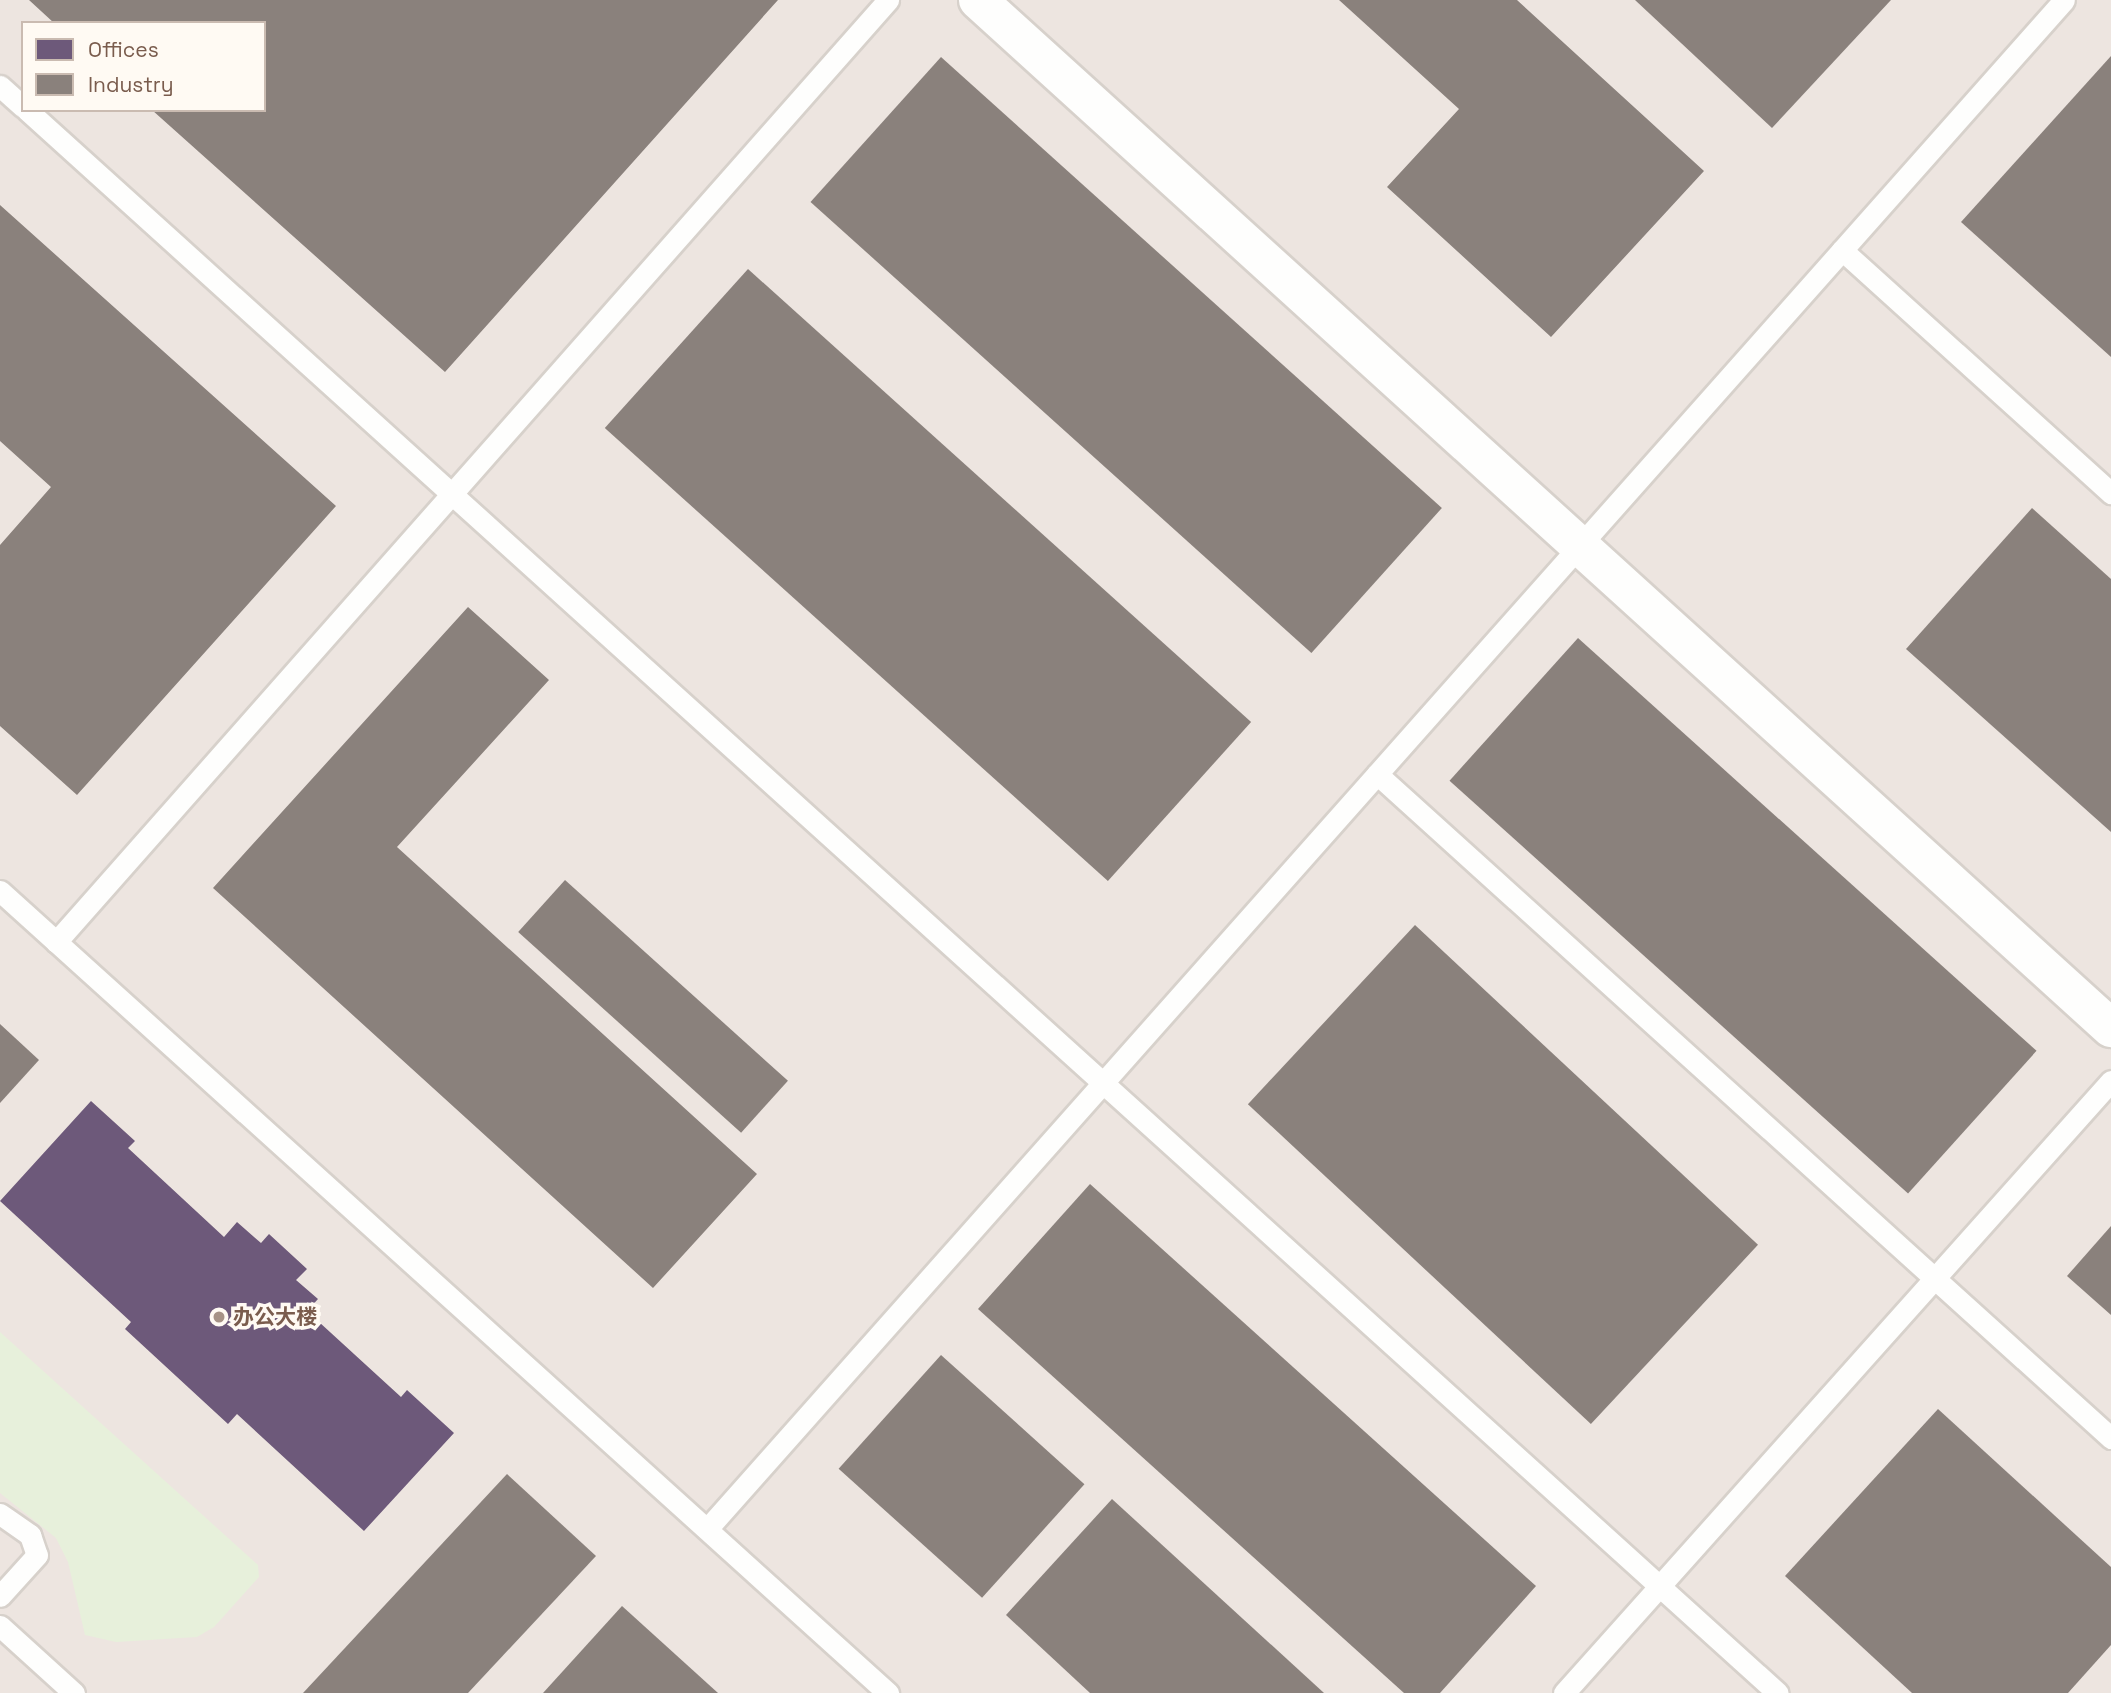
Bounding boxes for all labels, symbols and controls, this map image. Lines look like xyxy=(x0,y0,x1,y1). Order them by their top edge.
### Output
legend xyxy=(21,21,266,112)
text: Offices xyxy=(88,36,159,63)
text: Industry xyxy=(88,71,174,98)
place label: 办公大楼 xyxy=(233,1304,317,1330)
marker: 办公大楼 xyxy=(211,1309,227,1325)

